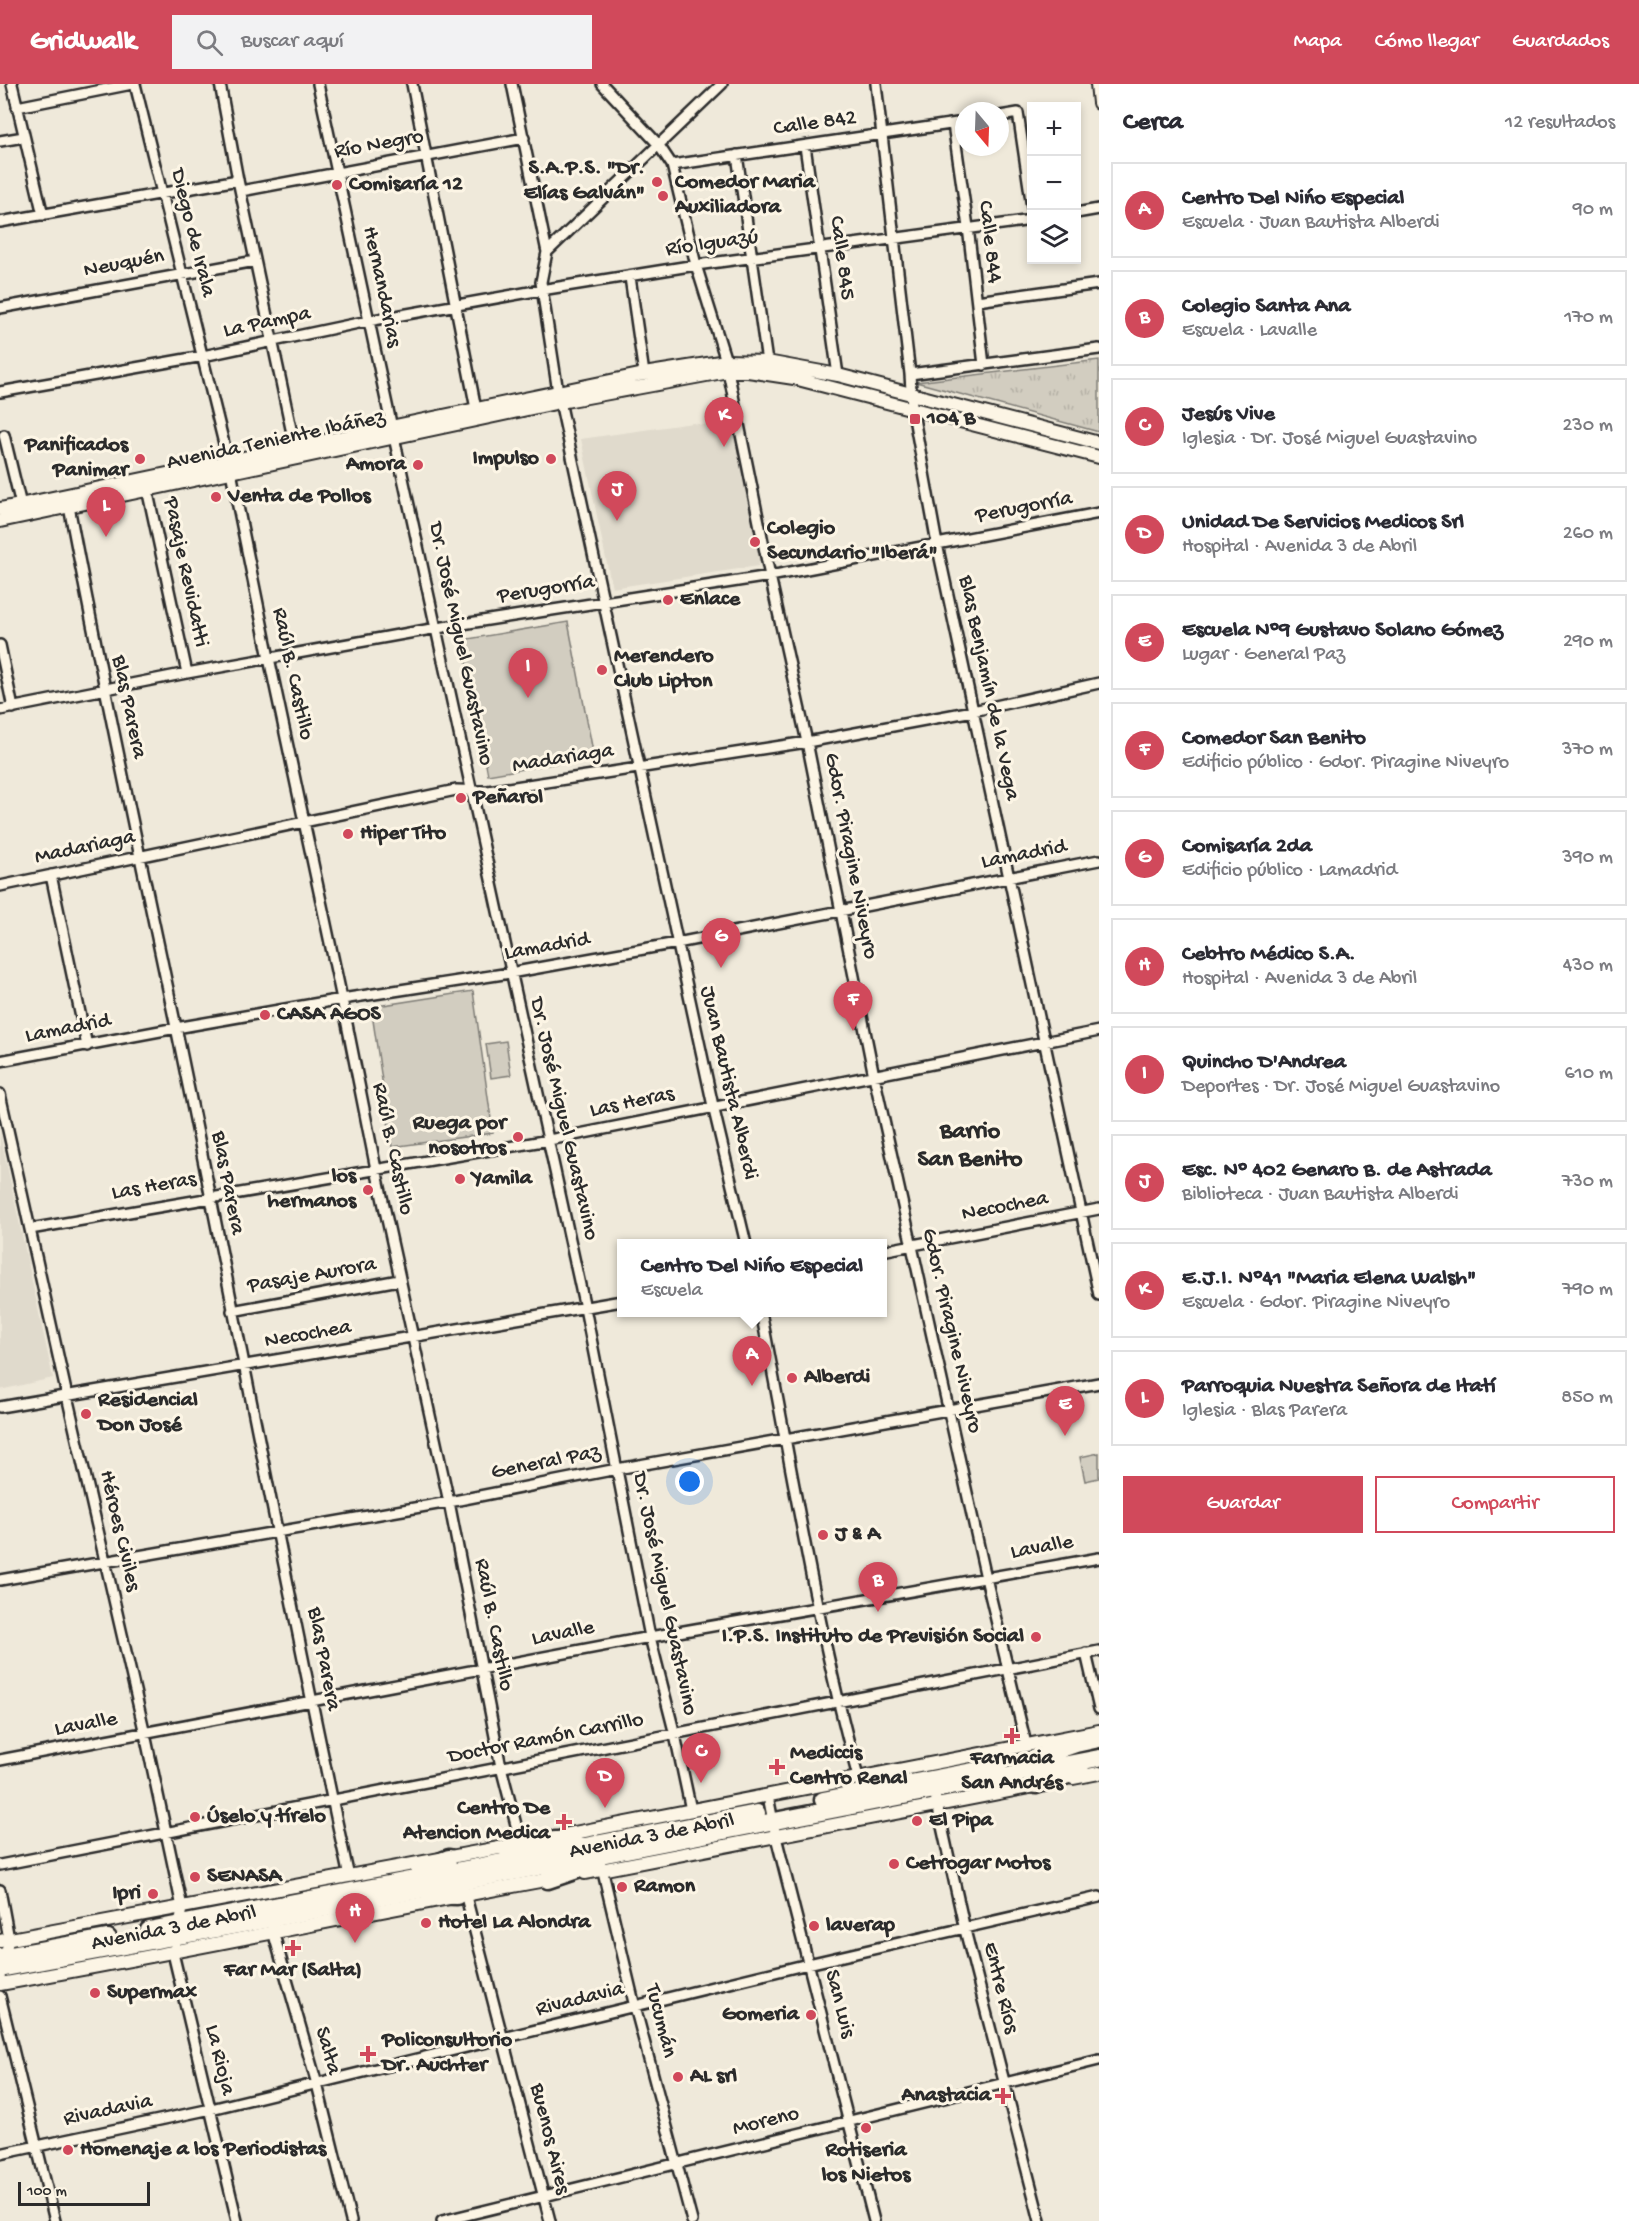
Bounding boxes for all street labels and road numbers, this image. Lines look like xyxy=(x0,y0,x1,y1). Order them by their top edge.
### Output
street label: Calle 842 xyxy=(772,105,858,143)
street label: Río Negro xyxy=(332,124,426,166)
street label: Diego de Irala xyxy=(163,164,221,301)
street label: Calle 844 xyxy=(971,199,1007,285)
street label: Calle 845 xyxy=(822,214,860,302)
street label: Hernandarias xyxy=(356,224,407,351)
street label: Río Iguazú xyxy=(664,225,760,263)
street label: Neuquén xyxy=(82,243,167,285)
street label: La Pampa xyxy=(221,301,314,345)
street label: Avenida Teniente Ibáñez xyxy=(164,405,389,477)
street label: Perugorría xyxy=(972,486,1075,530)
street label: Pasaje Revidatti xyxy=(156,494,214,649)
street label: Dr. José Miguel Guastavino xyxy=(421,518,499,768)
street label: Perugorría xyxy=(495,569,597,611)
street label: Blas Benjamín de la Vega xyxy=(951,572,1025,804)
street label: Raúl B. Castillo xyxy=(265,605,319,743)
street label: Blas Parera xyxy=(104,652,152,762)
street label: Madariaga xyxy=(511,738,616,780)
street label: Gdor. Piragine Niveyro xyxy=(817,751,883,961)
street label: Madariaga xyxy=(32,825,138,871)
street label: Lamadrid xyxy=(979,834,1071,876)
street label: Lamadrid xyxy=(502,926,594,967)
street label: Juan Bautista Alberdi xyxy=(693,984,763,1182)
street label: Dr. José Miguel Guastavino xyxy=(522,993,604,1243)
street label: Lamadrid xyxy=(23,1008,115,1050)
street label: Raúl B. Castillo xyxy=(365,1080,419,1218)
street label: Las Heras xyxy=(587,1081,677,1125)
street label: Blas Parera xyxy=(204,1128,250,1238)
street label: Las Heras xyxy=(110,1167,199,1207)
street label: Necochea xyxy=(960,1186,1051,1228)
street label: Gdor. Piragine Niveyro xyxy=(915,1226,987,1436)
street label: Pasaje Aurora xyxy=(245,1252,379,1300)
street label: Necochea xyxy=(263,1314,354,1355)
street label: General Paz xyxy=(489,1439,604,1486)
street label: Héroes Civiles xyxy=(92,1468,146,1595)
street label: Dr. José Miguel Guastavino xyxy=(625,1468,703,1718)
street label: Lavalle xyxy=(1009,1530,1076,1566)
street label: Raúl B. Castillo xyxy=(467,1556,519,1694)
street label: Blas Parera xyxy=(300,1604,346,1714)
street label: Lavalle xyxy=(529,1615,597,1653)
street label: Lavalle xyxy=(53,1707,120,1743)
street label: Doctor Ramón Carrillo xyxy=(444,1707,646,1771)
street label: Avenida 3 de Abril xyxy=(567,1808,737,1866)
street label: Avenida 3 de Abril xyxy=(89,1900,259,1958)
street label: Entre Ríos xyxy=(976,1940,1024,2037)
street label: San Luis xyxy=(817,1967,861,2042)
street label: Rivadavia xyxy=(533,1976,628,2024)
street label: Tucumán xyxy=(638,1980,682,2061)
street label: La Rioja xyxy=(198,2022,240,2099)
street label: Salta xyxy=(308,2024,346,2079)
street label: Buenos Aires xyxy=(522,2080,576,2198)
street label: Rivadavia xyxy=(61,2089,155,2133)
street label: Moreno xyxy=(730,2101,802,2143)

